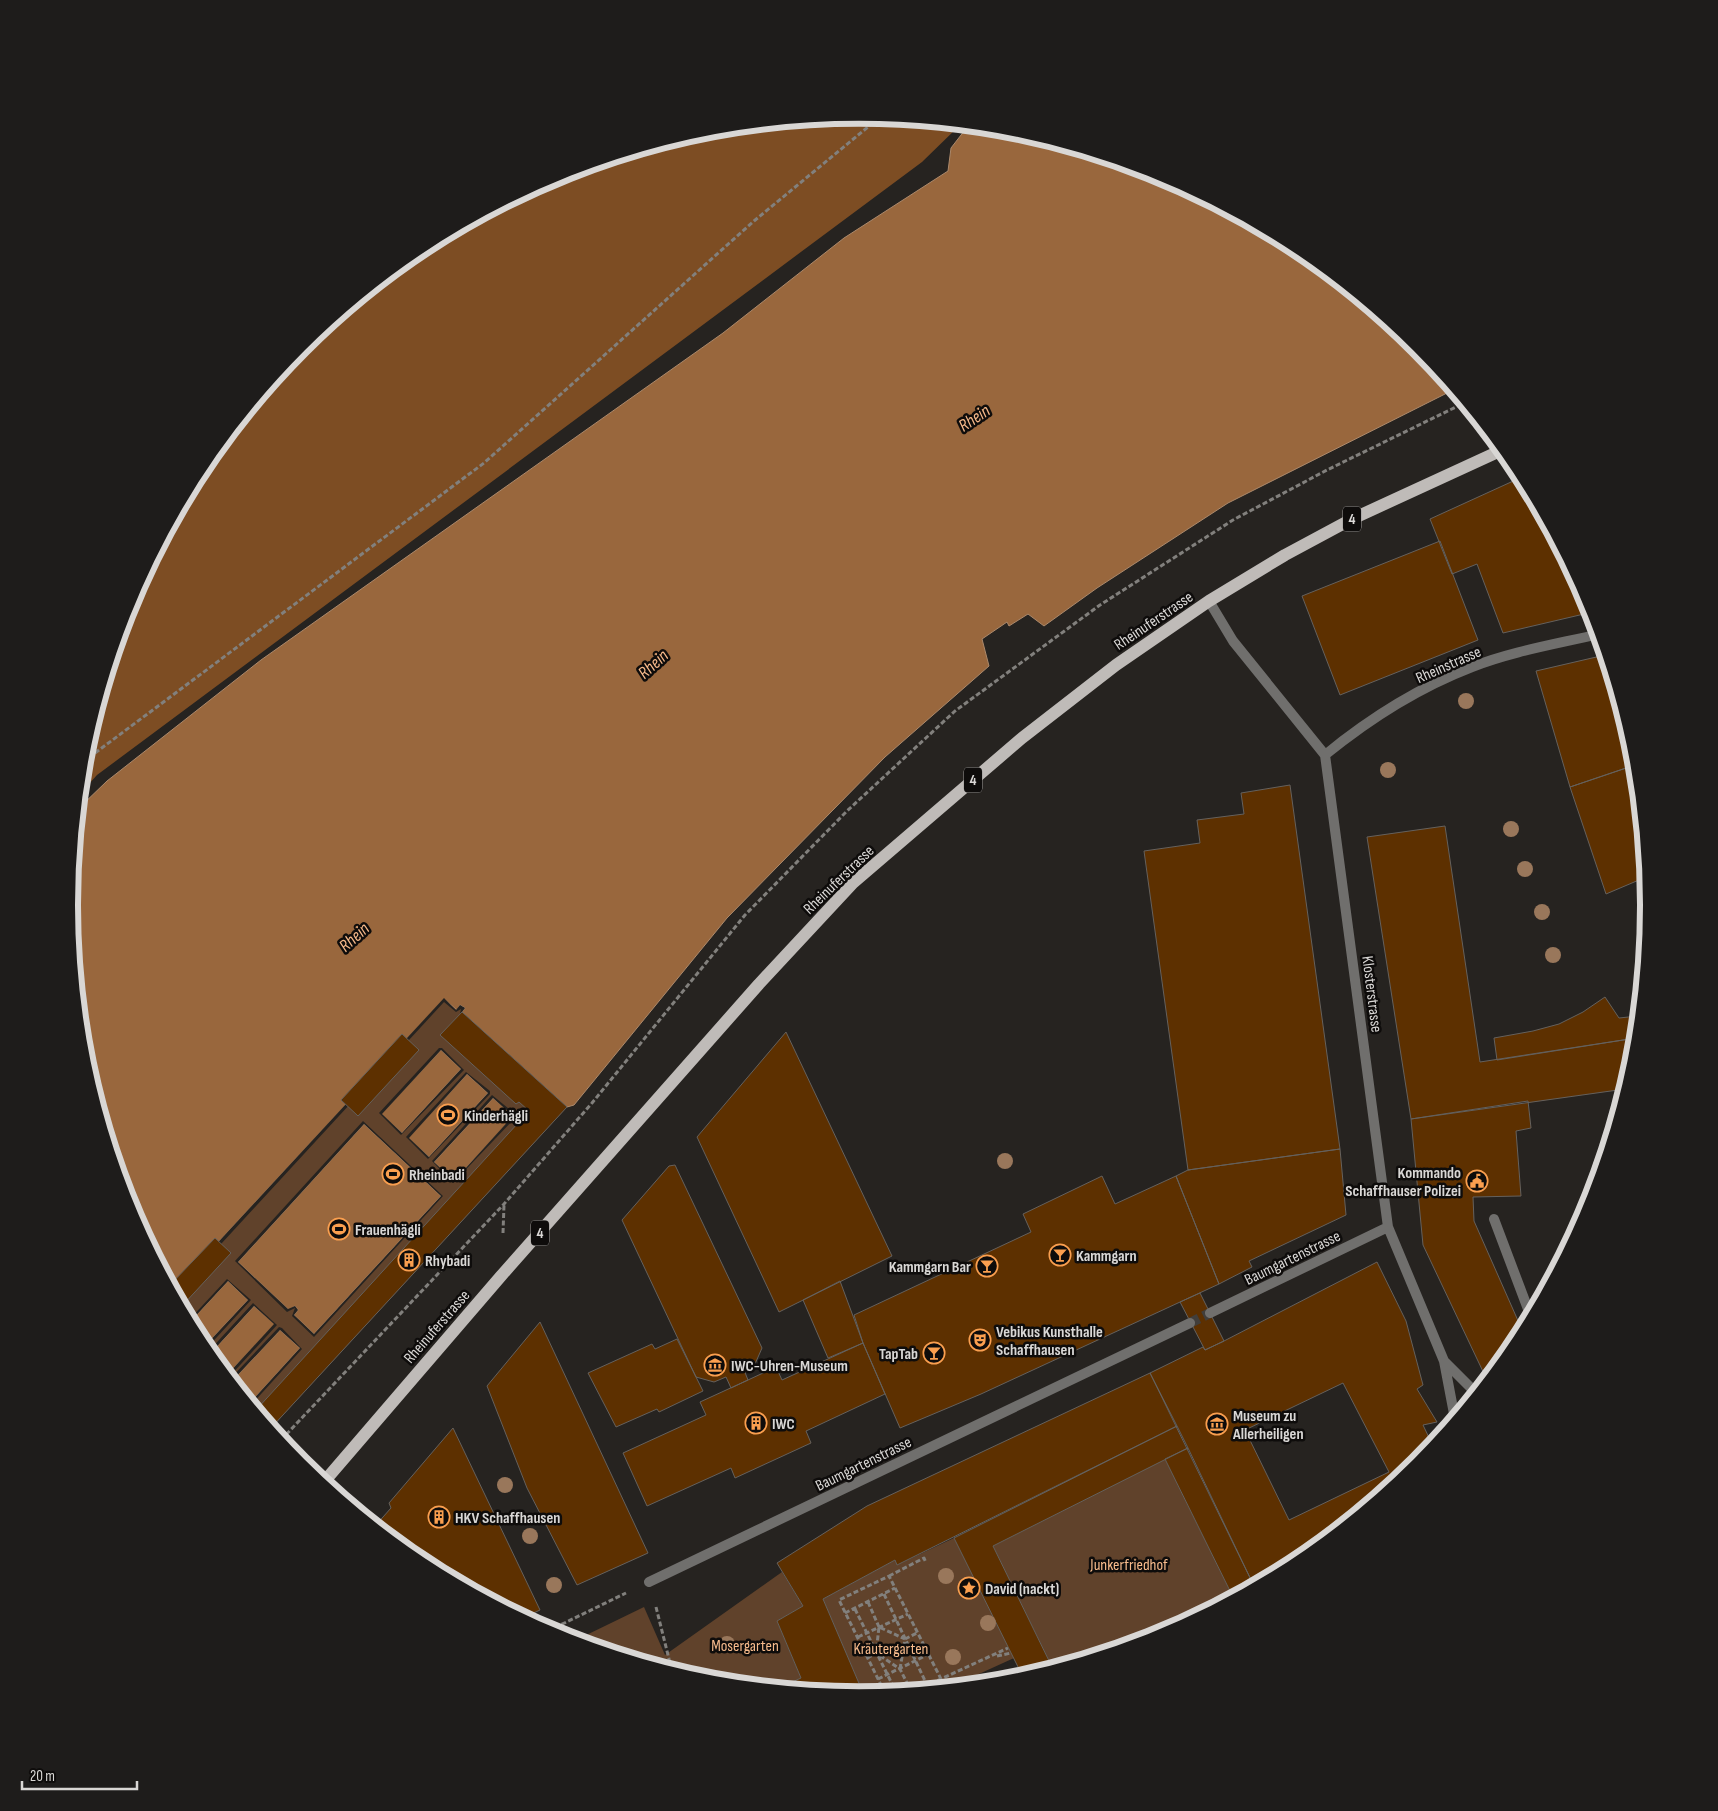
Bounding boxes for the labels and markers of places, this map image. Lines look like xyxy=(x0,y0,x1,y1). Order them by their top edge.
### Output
sports icon: Kinderhägli xyxy=(436,1103,460,1127)
place label: Kinderhägli xyxy=(464,1107,528,1126)
sports icon: Rheinbadi xyxy=(381,1162,405,1186)
place label: Kommando Schaffhauser Polizei xyxy=(1345,1164,1461,1201)
place label: Rheinbadi xyxy=(409,1166,465,1185)
public building icon: Kommando Schaffhauser Polizei xyxy=(1465,1169,1489,1193)
sports icon: Frauenhägli xyxy=(327,1217,351,1241)
place label: Frauenhägli xyxy=(355,1221,421,1240)
bar icon: Kammgarn xyxy=(1048,1243,1072,1267)
place label: Kammgarn xyxy=(1076,1247,1137,1266)
building icon: Rhybadi xyxy=(397,1248,421,1272)
place label: Rhybadi xyxy=(425,1252,470,1271)
bar icon: Kammgarn Bar xyxy=(975,1254,999,1278)
place label: Kammgarn Bar xyxy=(889,1258,971,1277)
place label: Vebikus Kunsthalle Schaffhausen xyxy=(996,1323,1103,1360)
theatre icon: Vebikus Kunsthalle Schaffhausen xyxy=(968,1328,992,1352)
bar icon: TapTab xyxy=(922,1341,946,1365)
place label: TapTab xyxy=(879,1345,918,1364)
museum icon: IWC-Uhren-Museum xyxy=(703,1353,727,1377)
place label: IWC-Uhren-Museum xyxy=(731,1357,848,1376)
place label: Museum zu Allerheiligen xyxy=(1232,1407,1304,1444)
building icon: IWC xyxy=(744,1411,768,1435)
museum icon: Museum zu Allerheiligen xyxy=(1205,1412,1229,1436)
place label: IWC xyxy=(772,1415,795,1434)
building icon: HKV Schaffhausen xyxy=(427,1505,451,1529)
place label: HKV Schaffhausen xyxy=(455,1509,560,1528)
place icon: David (nackt) xyxy=(957,1576,981,1600)
place label: David (nackt) xyxy=(985,1580,1059,1599)

